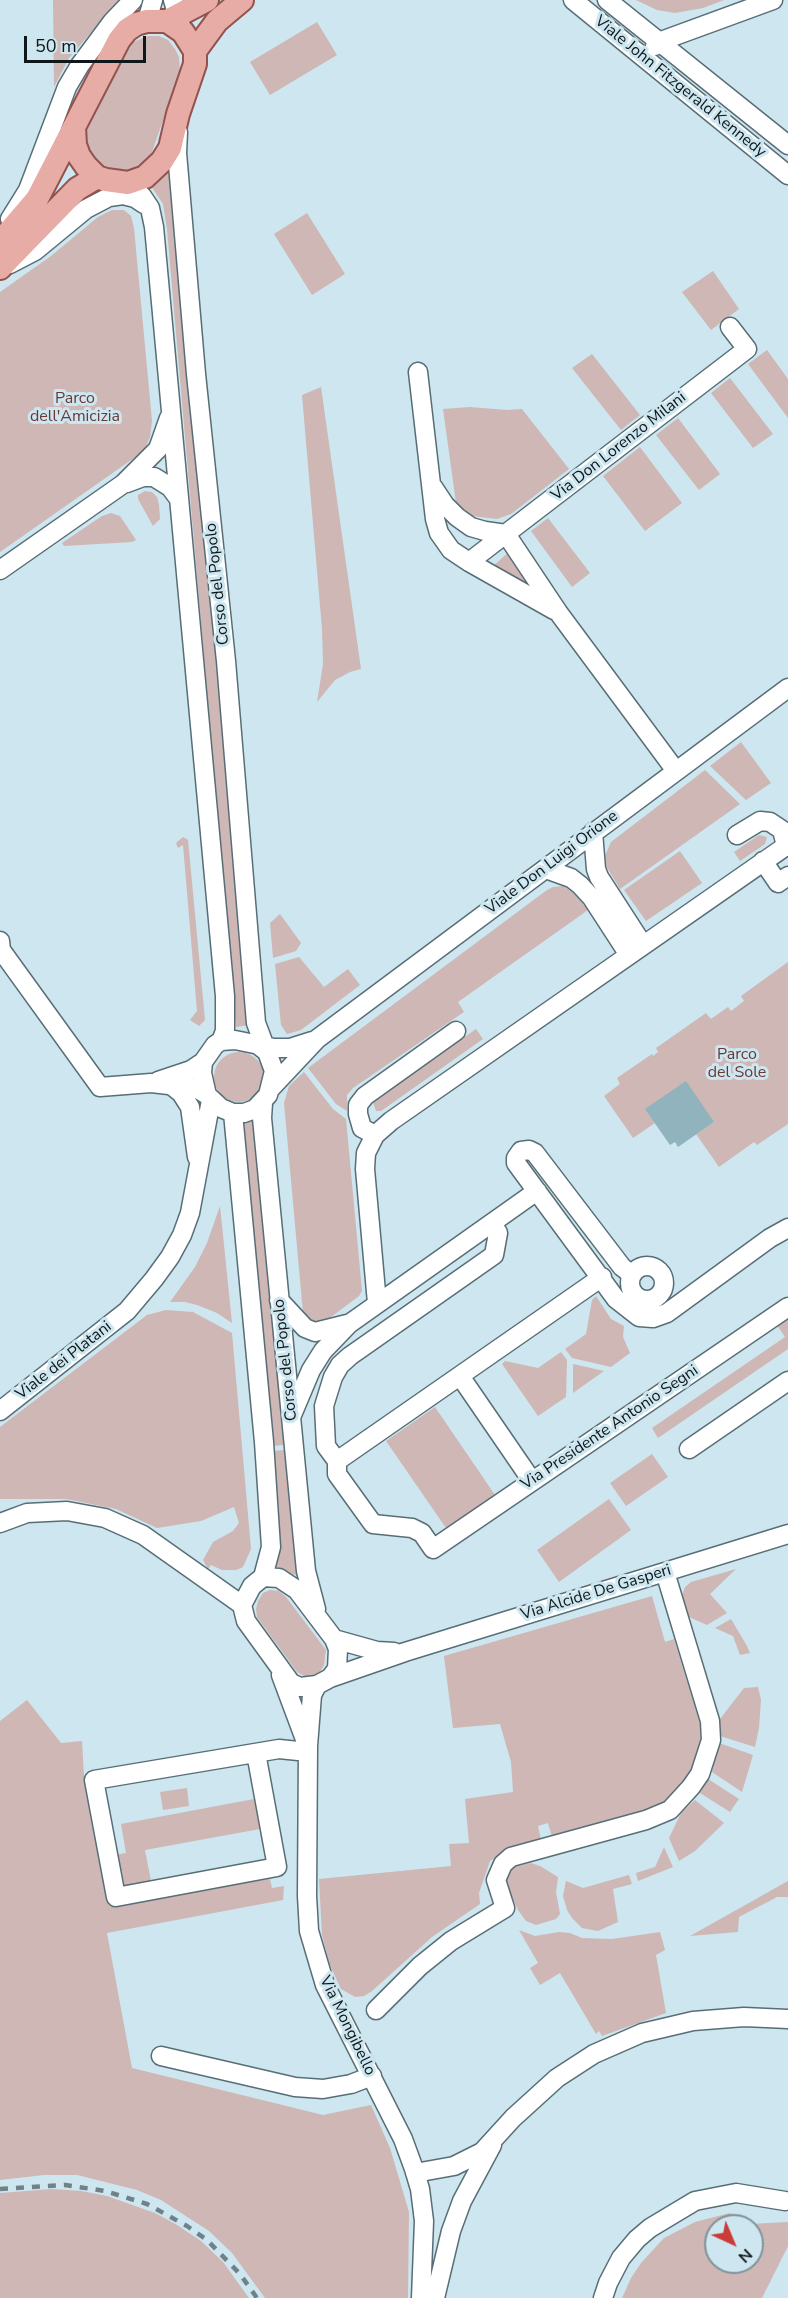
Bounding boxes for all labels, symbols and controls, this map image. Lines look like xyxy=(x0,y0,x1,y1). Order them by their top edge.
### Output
street label: Viale John Fitzgerald Kennedy xyxy=(590,12,770,162)
scale bar xyxy=(27,24,148,62)
text: 50 m xyxy=(35,34,77,58)
street label: Via Don Lorenzo Milani xyxy=(548,388,690,506)
park label: Parco dell'Amicizia xyxy=(30,389,120,427)
street label: Corso del Popolo xyxy=(202,522,234,646)
street label: Viale Don Luigi Orione xyxy=(482,807,622,919)
park label: Parco del Sole xyxy=(708,1045,766,1083)
street label: Corso del Popolo xyxy=(270,1298,302,1422)
street label: Viale dei Platani xyxy=(12,1318,116,1404)
street label: Via Presidente Antonio Segni xyxy=(518,1361,702,1495)
street label: Via Alcide De Gasperi xyxy=(518,1561,674,1625)
street label: Via Mongibello xyxy=(315,1973,379,2079)
north arrow xyxy=(704,2214,764,2274)
text: N xyxy=(733,2243,757,2268)

